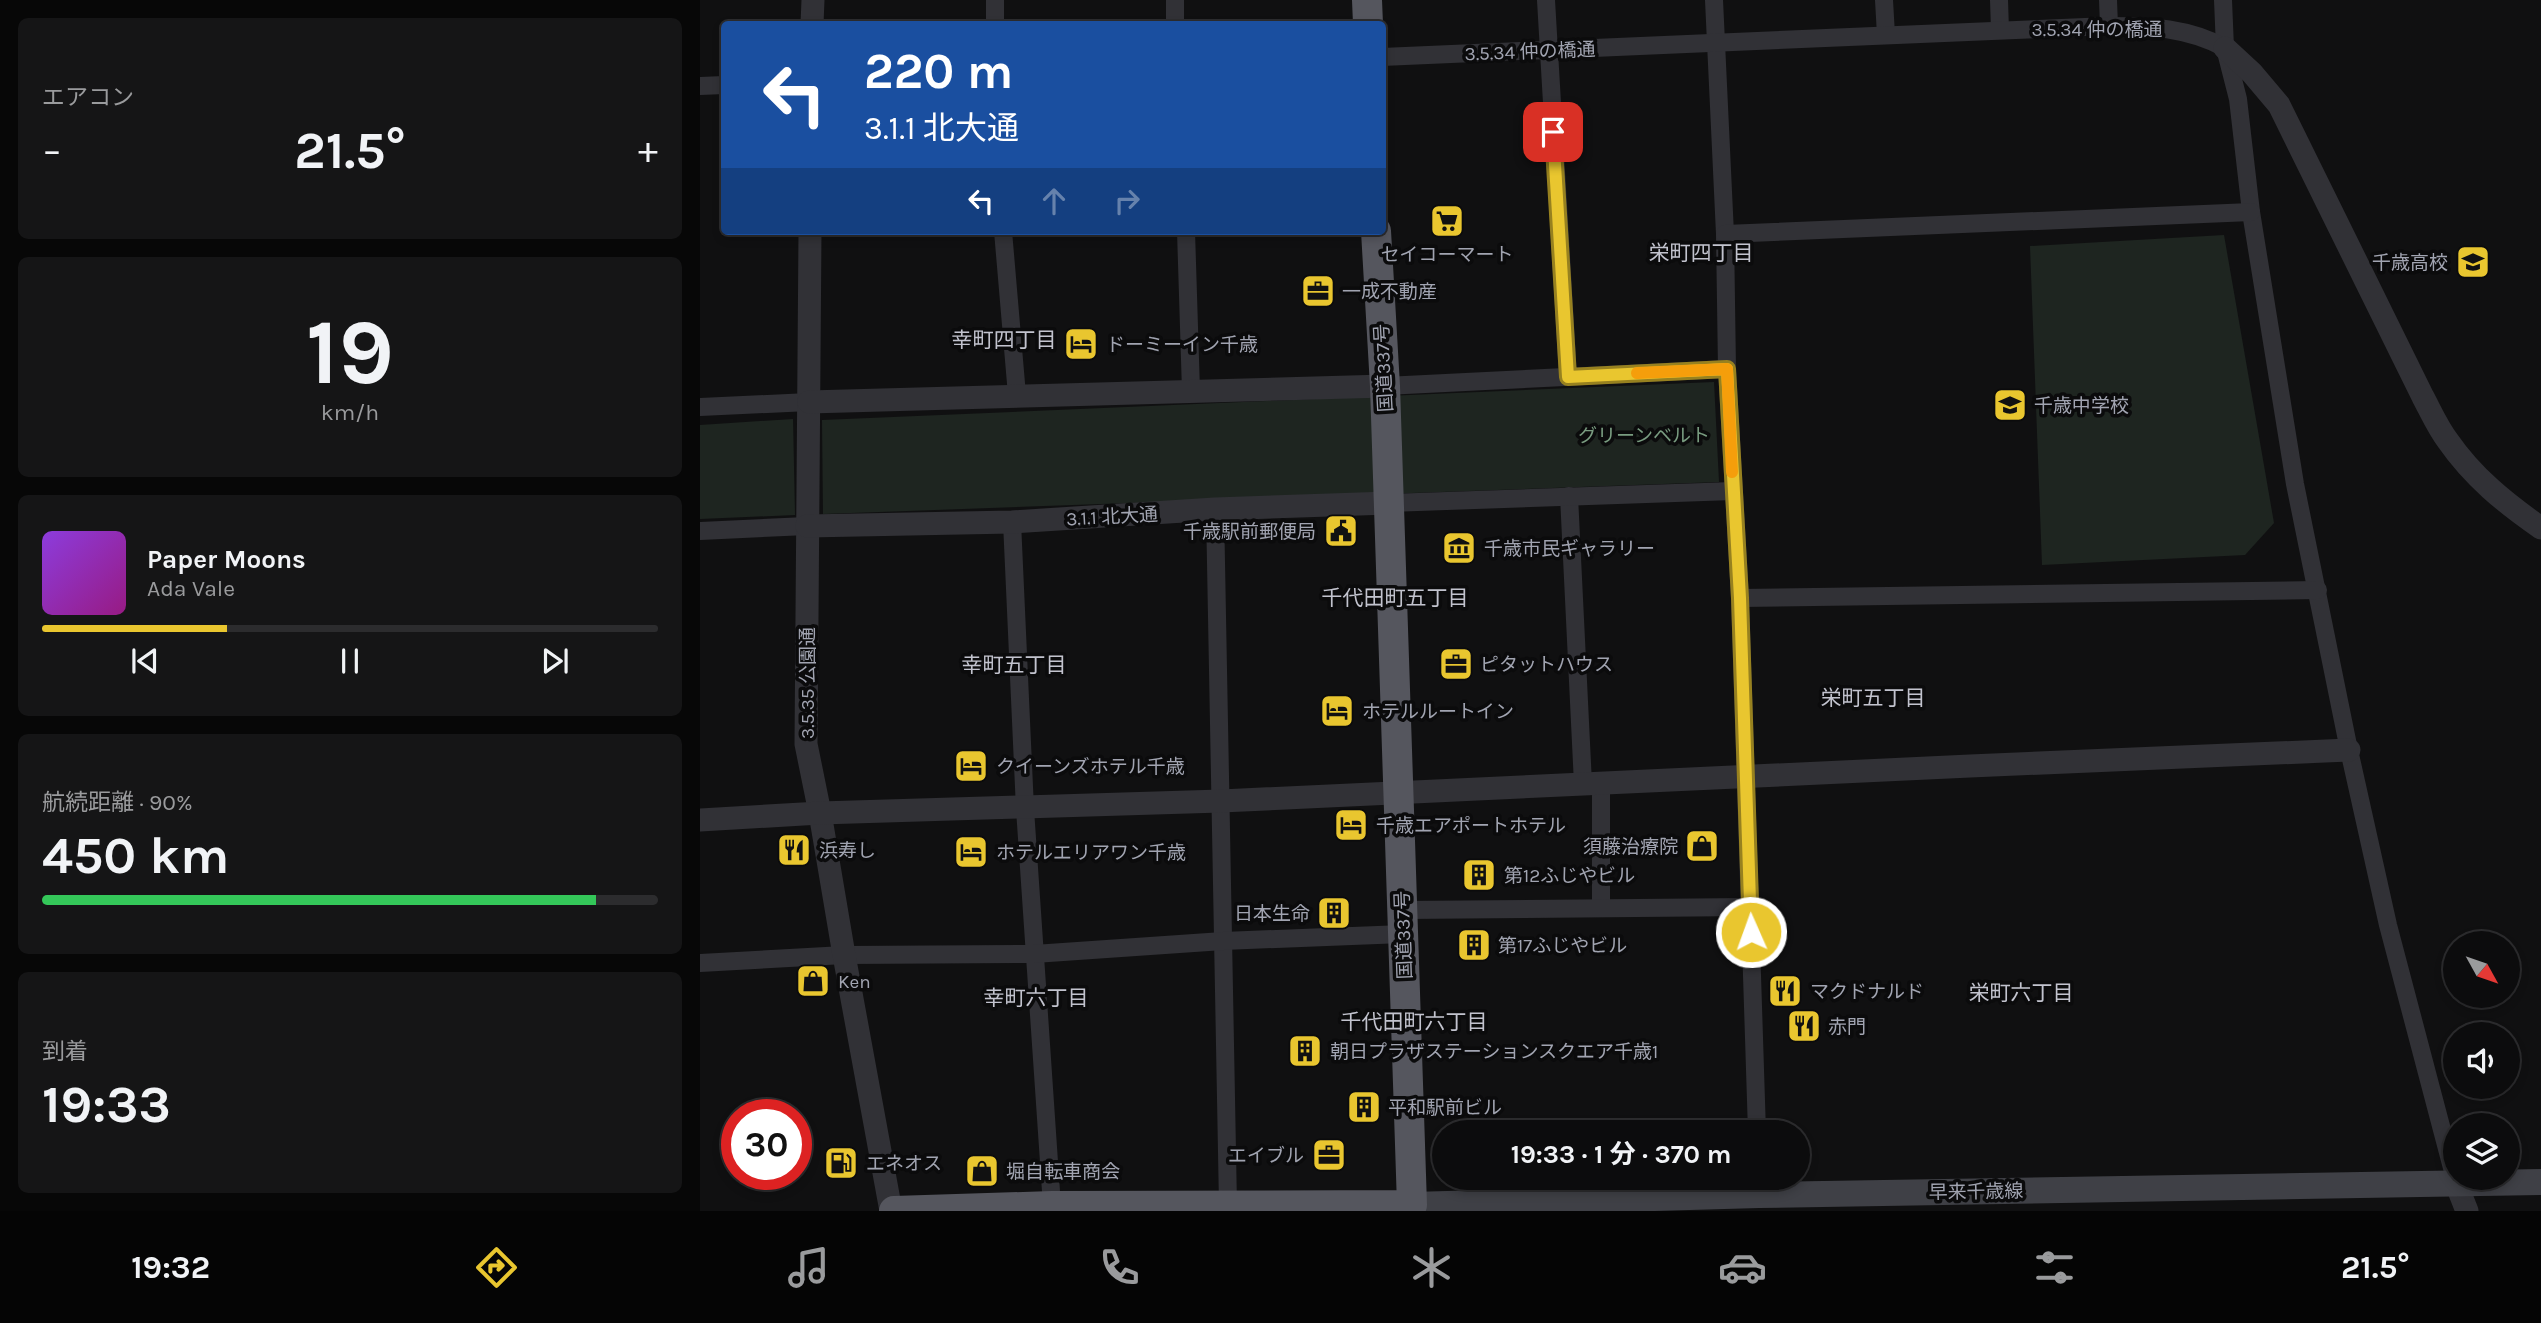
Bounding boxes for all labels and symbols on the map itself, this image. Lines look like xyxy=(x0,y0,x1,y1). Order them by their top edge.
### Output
street label: 3.5.34 仲の橋通 xyxy=(2031,19,2163,41)
street label: 3.5.34 仲の橋通 xyxy=(1464,39,1596,65)
pin xyxy=(1523,102,1583,162)
supermarket icon: セイコーマート xyxy=(1428,202,1466,240)
district label: 栄町四丁目 xyxy=(1649,241,1754,265)
school or university icon: 千歳高校 xyxy=(2454,243,2492,281)
place label: セイコーマート xyxy=(1380,244,1514,266)
place label: 千歳高校 xyxy=(2372,252,2448,274)
office icon: 一成不動産 xyxy=(1299,272,1337,310)
place label: 一成不動産 xyxy=(1342,281,1437,303)
street label: 国道337号 xyxy=(1371,323,1397,413)
hotel icon: ドーミーイン千歳 xyxy=(1062,325,1100,363)
district label: 幸町四丁目 xyxy=(952,328,1057,352)
place label: ドーミーイン千歳 xyxy=(1106,334,1258,356)
school or university icon: 千歳中学校 xyxy=(1991,386,2029,424)
place label: 千歳中学校 xyxy=(2034,395,2129,417)
park label: グリーンベルト xyxy=(1578,425,1710,447)
street label: 3.1.1 北大通 xyxy=(1066,504,1159,530)
public building icon: 千歳駅前郵便局 xyxy=(1322,512,1360,550)
place label: 千歳駅前郵便局 xyxy=(1183,521,1316,543)
museum icon: 千歳市民ギャラリー xyxy=(1440,529,1478,567)
place label: 千歳市民ギャラリー xyxy=(1484,538,1655,560)
district label: 千代田町五丁目 xyxy=(1322,586,1469,610)
street label: 3.5.35 公園通 xyxy=(797,627,819,739)
office icon: ピタットハウス xyxy=(1437,645,1475,683)
district label: 幸町五丁目 xyxy=(962,653,1067,677)
place label: ピタットハウス xyxy=(1480,654,1613,676)
district label: 栄町五丁目 xyxy=(1821,686,1926,710)
hotel icon: ホテルルートイン xyxy=(1318,692,1356,730)
place label: ホテルルートイン xyxy=(1362,701,1514,723)
hotel icon: クイーンズホテル千歳 xyxy=(952,747,990,785)
place label: クイーンズホテル千歳 xyxy=(996,756,1185,778)
hotel icon: 千歳エアポートホテル xyxy=(1332,806,1370,844)
place label: 千歳エアポートホテル xyxy=(1376,815,1566,837)
shop icon: 須藤治療院 xyxy=(1683,827,1721,865)
restaurant icon: 浜寿し xyxy=(775,831,813,869)
hotel icon: ホテルエリアワン千歳 xyxy=(952,833,990,871)
place label: 須藤治療院 xyxy=(1583,836,1678,858)
place label: 浜寿し xyxy=(819,840,876,862)
place label: ホテルエリアワン千歳 xyxy=(996,842,1186,864)
building icon: 第12ふじやビル xyxy=(1460,856,1498,894)
place label: 第12ふじやビル xyxy=(1504,865,1635,887)
street label: 国道337号 xyxy=(1391,890,1417,980)
building icon: 日本生命 xyxy=(1315,894,1353,932)
position arrow xyxy=(1714,895,1788,969)
place label: 日本生命 xyxy=(1234,903,1310,925)
building icon: 第17ふじやビル xyxy=(1455,926,1493,964)
north arrow xyxy=(2443,931,2520,1008)
place label: 第17ふじやビル xyxy=(1498,935,1627,957)
shop icon: Ken xyxy=(794,962,832,1000)
place label: Ken xyxy=(838,971,871,993)
restaurant icon: マクドナルド xyxy=(1766,972,1804,1010)
place label: マクドナルド xyxy=(1810,981,1924,1003)
district label: 栄町六丁目 xyxy=(1969,981,2074,1005)
district label: 幸町六丁目 xyxy=(984,986,1089,1010)
restaurant icon: 赤門 xyxy=(1785,1007,1823,1045)
district label: 千代田町六丁目 xyxy=(1341,1010,1488,1034)
place label: 赤門 xyxy=(1828,1016,1866,1038)
building icon: 朝日プラザステーションスクエア千歳1 xyxy=(1286,1032,1324,1070)
place label: 朝日プラザステーションスクエア千歳1 xyxy=(1330,1041,1658,1063)
building icon: 平和駅前ビル xyxy=(1345,1088,1383,1126)
place label: 平和駅前ビル xyxy=(1388,1097,1502,1119)
speed limit sign: 30 xyxy=(721,1099,812,1190)
office icon: エイブル xyxy=(1310,1136,1348,1174)
fuel station icon: エネオス xyxy=(822,1144,860,1182)
place label: エイブル xyxy=(1228,1145,1304,1167)
shop icon: 堀自転車商会 xyxy=(963,1152,1001,1190)
place label: エネオス xyxy=(866,1153,942,1175)
place label: 堀自転車商会 xyxy=(1006,1161,1120,1183)
street label: 早来千歳線 xyxy=(1928,1180,2024,1204)

